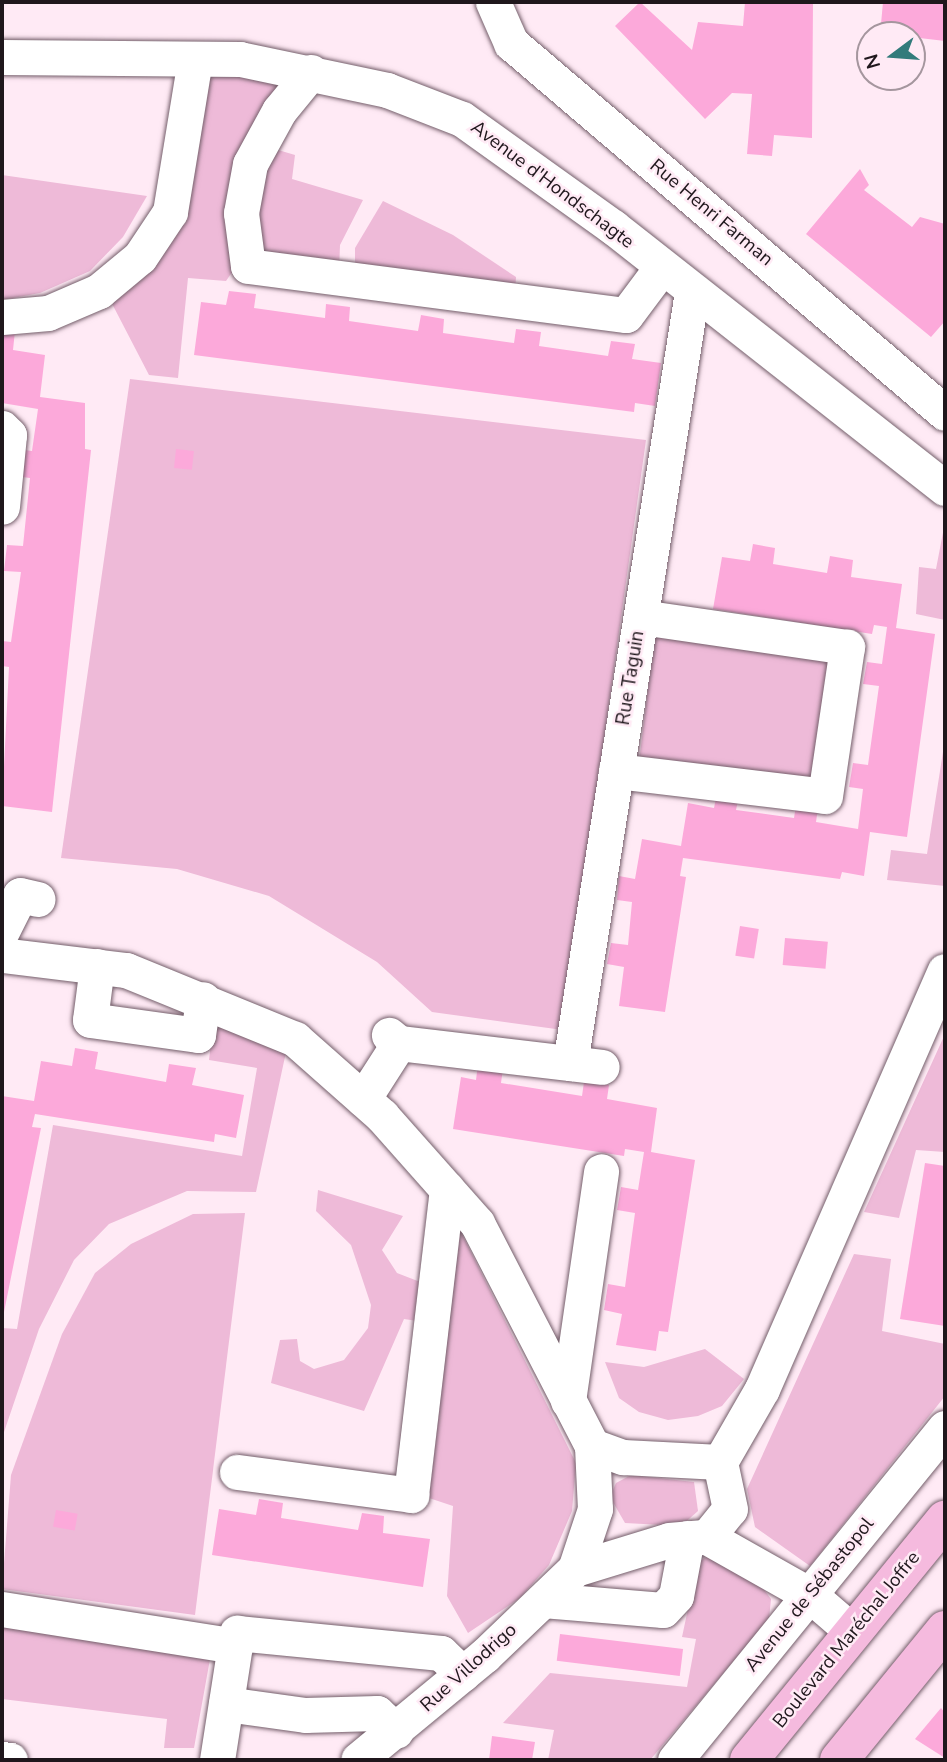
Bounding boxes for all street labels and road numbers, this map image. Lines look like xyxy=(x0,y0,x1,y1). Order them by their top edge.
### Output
street label: Avenue d'Hondschagte xyxy=(466,116,638,254)
street label: Rue Henri Farman xyxy=(645,155,777,271)
street label: Rue Taguin xyxy=(612,629,650,727)
street label: Avenue de Sébastopol xyxy=(741,1513,879,1677)
street label: Boulevard Maréchal Joffre xyxy=(769,1547,925,1733)
street label: Rue Villodrigo xyxy=(416,1619,522,1717)

